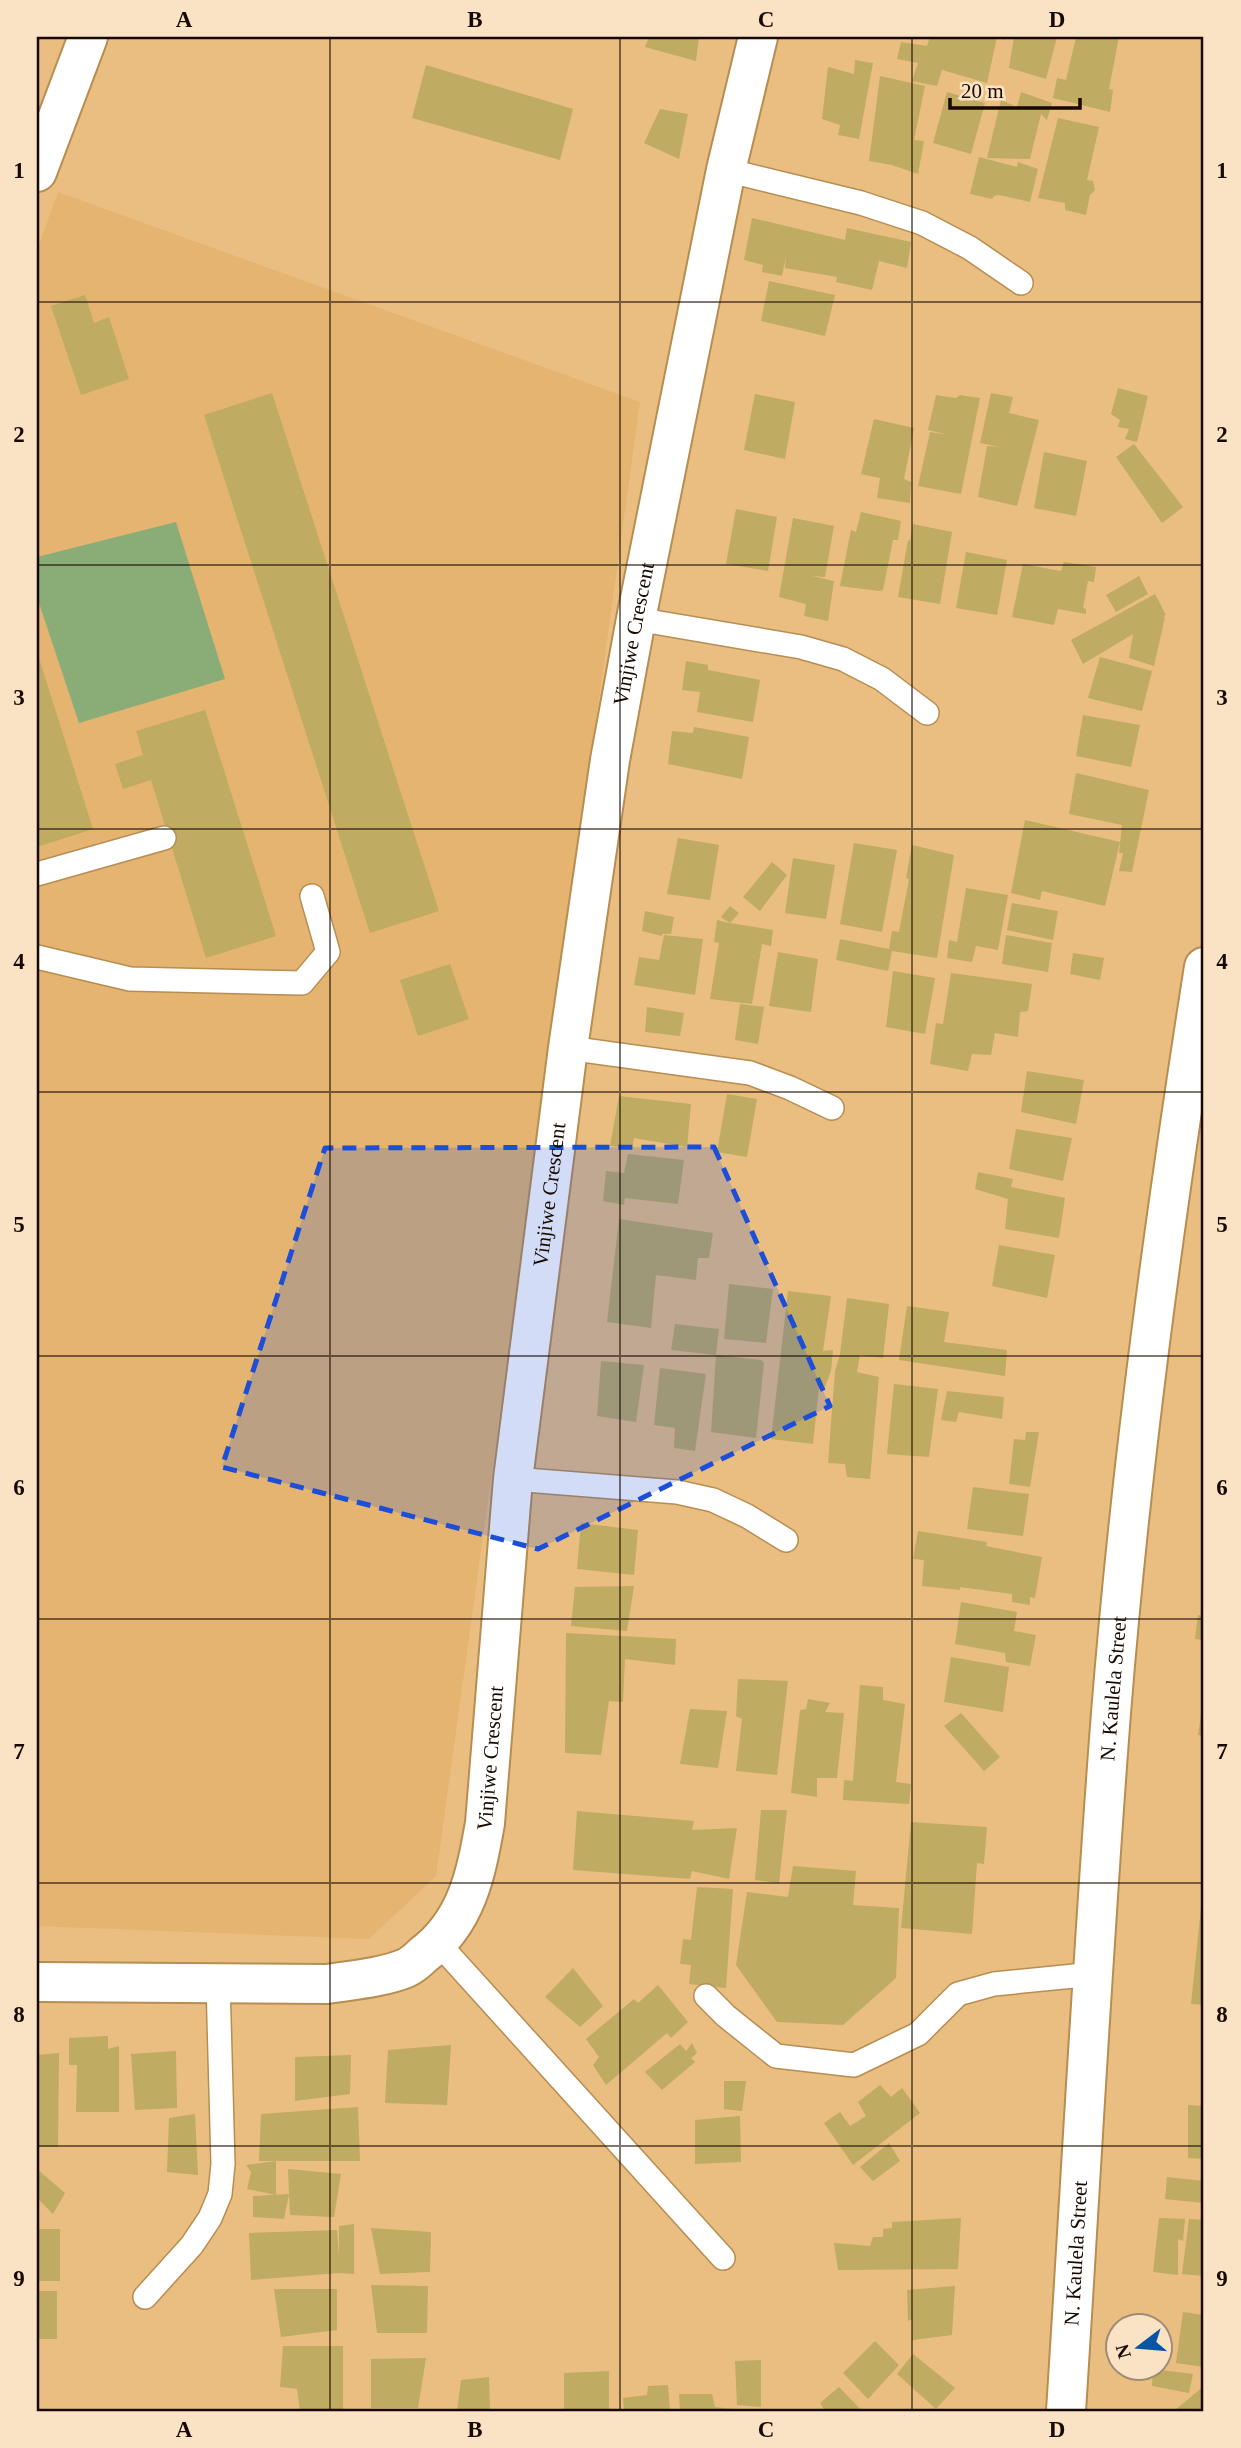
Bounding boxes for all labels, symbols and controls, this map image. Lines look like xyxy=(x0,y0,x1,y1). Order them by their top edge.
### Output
text: A xyxy=(176,7,193,32)
text: B xyxy=(467,7,483,32)
text: C xyxy=(758,7,774,32)
text: D xyxy=(1049,7,1065,32)
scale bar xyxy=(950,66,1080,110)
text: 20 m xyxy=(961,79,1004,103)
text: 1 xyxy=(13,158,25,183)
text: 1 xyxy=(1216,158,1228,183)
text: 2 xyxy=(13,422,25,447)
text: 2 xyxy=(1216,422,1228,447)
street label: Vinjiwe Crescent xyxy=(608,560,659,708)
text: 3 xyxy=(13,685,25,710)
text: 3 xyxy=(1216,685,1228,710)
text: 4 xyxy=(13,949,25,974)
text: 4 xyxy=(1216,949,1228,974)
street label: Vinjiwe Crescent xyxy=(528,1121,570,1268)
text: 5 xyxy=(13,1212,25,1237)
text: 5 xyxy=(1216,1212,1228,1237)
text: 6 xyxy=(13,1475,25,1500)
text: 6 xyxy=(1216,1475,1228,1500)
street label: N. Kaulela Street xyxy=(1095,1615,1131,1762)
street label: Vinjiwe Crescent xyxy=(472,1685,508,1833)
text: 7 xyxy=(13,1739,25,1764)
text: 7 xyxy=(1216,1739,1228,1764)
text: 8 xyxy=(13,2002,25,2027)
text: 8 xyxy=(1216,2002,1228,2027)
street label: N. Kaulela Street xyxy=(1059,2180,1092,2327)
text: 9 xyxy=(13,2266,25,2291)
text: 9 xyxy=(1216,2266,1228,2291)
north arrow xyxy=(1104,2312,1174,2382)
text: N xyxy=(1111,2342,1135,2361)
text: A xyxy=(176,2417,193,2442)
text: B xyxy=(467,2417,483,2442)
text: C xyxy=(758,2417,774,2442)
text: D xyxy=(1049,2417,1065,2442)

